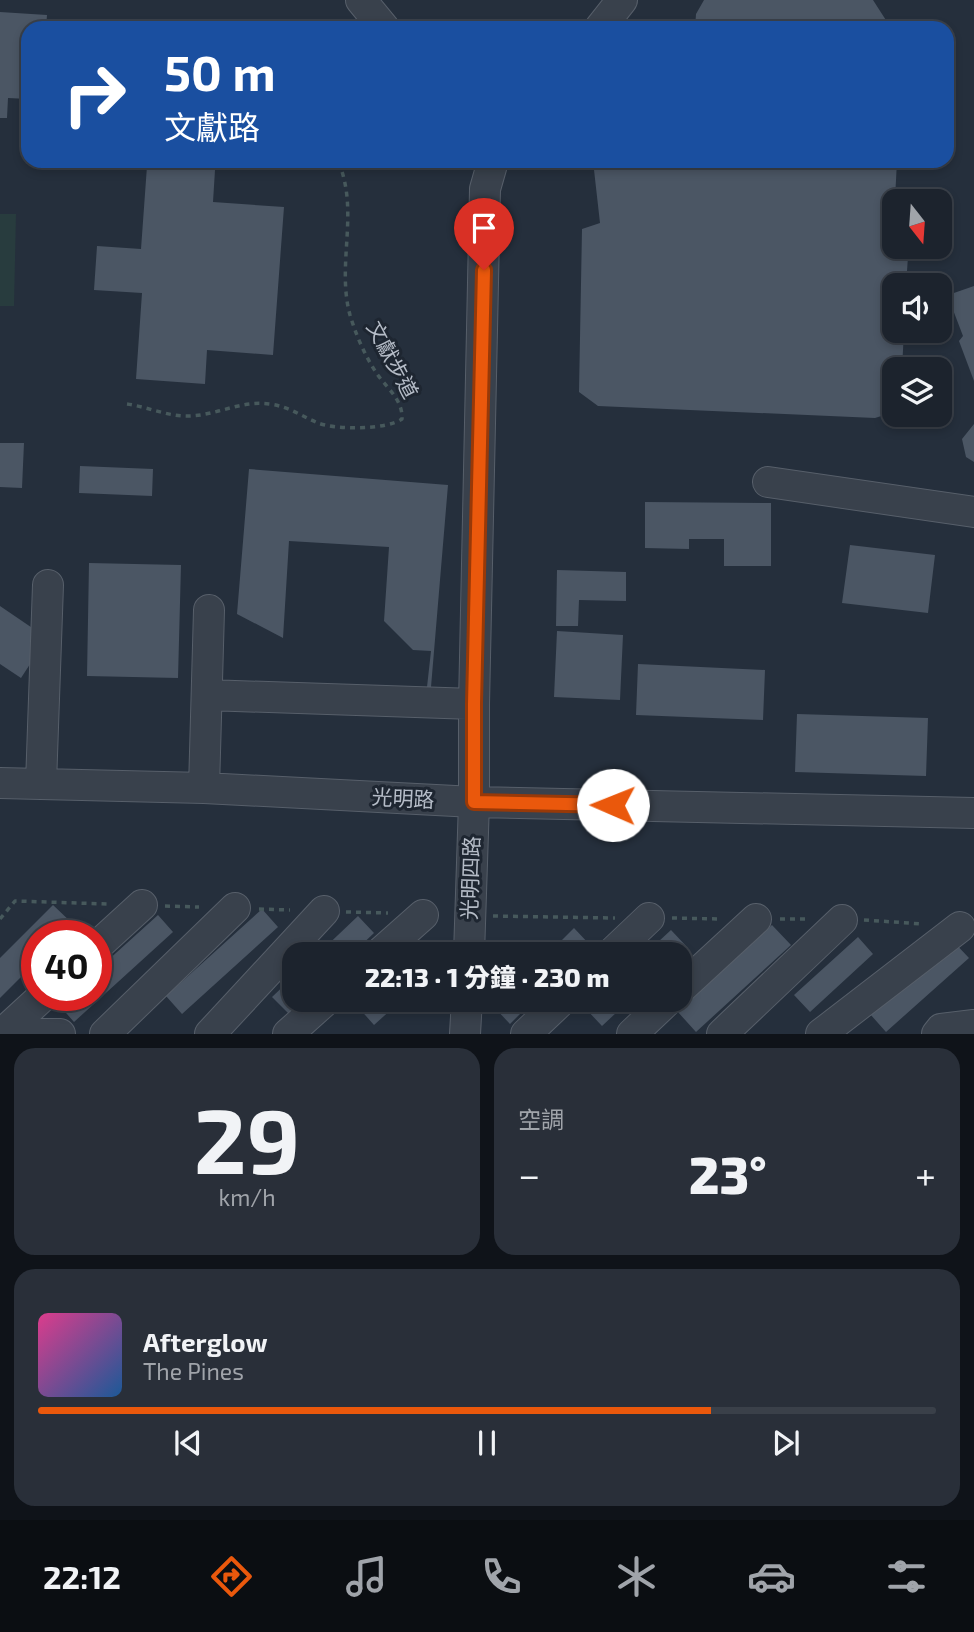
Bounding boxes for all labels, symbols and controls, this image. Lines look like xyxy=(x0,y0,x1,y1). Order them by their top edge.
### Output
text: 50 m xyxy=(164,42,276,101)
icon: right xyxy=(49,49,140,140)
text: 文獻路 xyxy=(164,107,260,145)
north arrow xyxy=(882,189,952,259)
map controls xyxy=(882,189,952,427)
pin xyxy=(454,198,514,270)
icon: arrive xyxy=(465,209,503,247)
button: sound xyxy=(882,273,952,343)
street label: 文獻步道 xyxy=(363,316,424,402)
button: layers xyxy=(882,357,952,427)
position arrow xyxy=(576,768,650,842)
street label: 光明路 xyxy=(371,783,435,812)
street label: 光明四路 xyxy=(456,836,483,920)
speed limit sign: 40 xyxy=(21,920,112,1011)
text: 22:13 · 1 分鐘 · 230 m xyxy=(365,961,609,992)
text: 29 xyxy=(194,1083,300,1192)
text: 空調 xyxy=(518,1105,564,1133)
text: 23° xyxy=(689,1142,767,1204)
text: − xyxy=(518,1151,540,1197)
text: + xyxy=(915,1151,936,1197)
text: km/h xyxy=(218,1183,276,1211)
text: Afterglow xyxy=(143,1326,268,1357)
text: The Pines xyxy=(143,1357,244,1385)
icon: previous xyxy=(169,1424,207,1462)
icon: pause xyxy=(468,1424,506,1462)
icon: next xyxy=(767,1424,805,1462)
icon: directions xyxy=(207,1552,256,1601)
icon: music xyxy=(342,1552,391,1601)
icon: phone xyxy=(477,1552,526,1601)
icon: climate xyxy=(612,1552,661,1601)
icon: car xyxy=(747,1552,796,1601)
icon: filters xyxy=(882,1552,931,1601)
text: 22:12 xyxy=(43,1557,121,1595)

